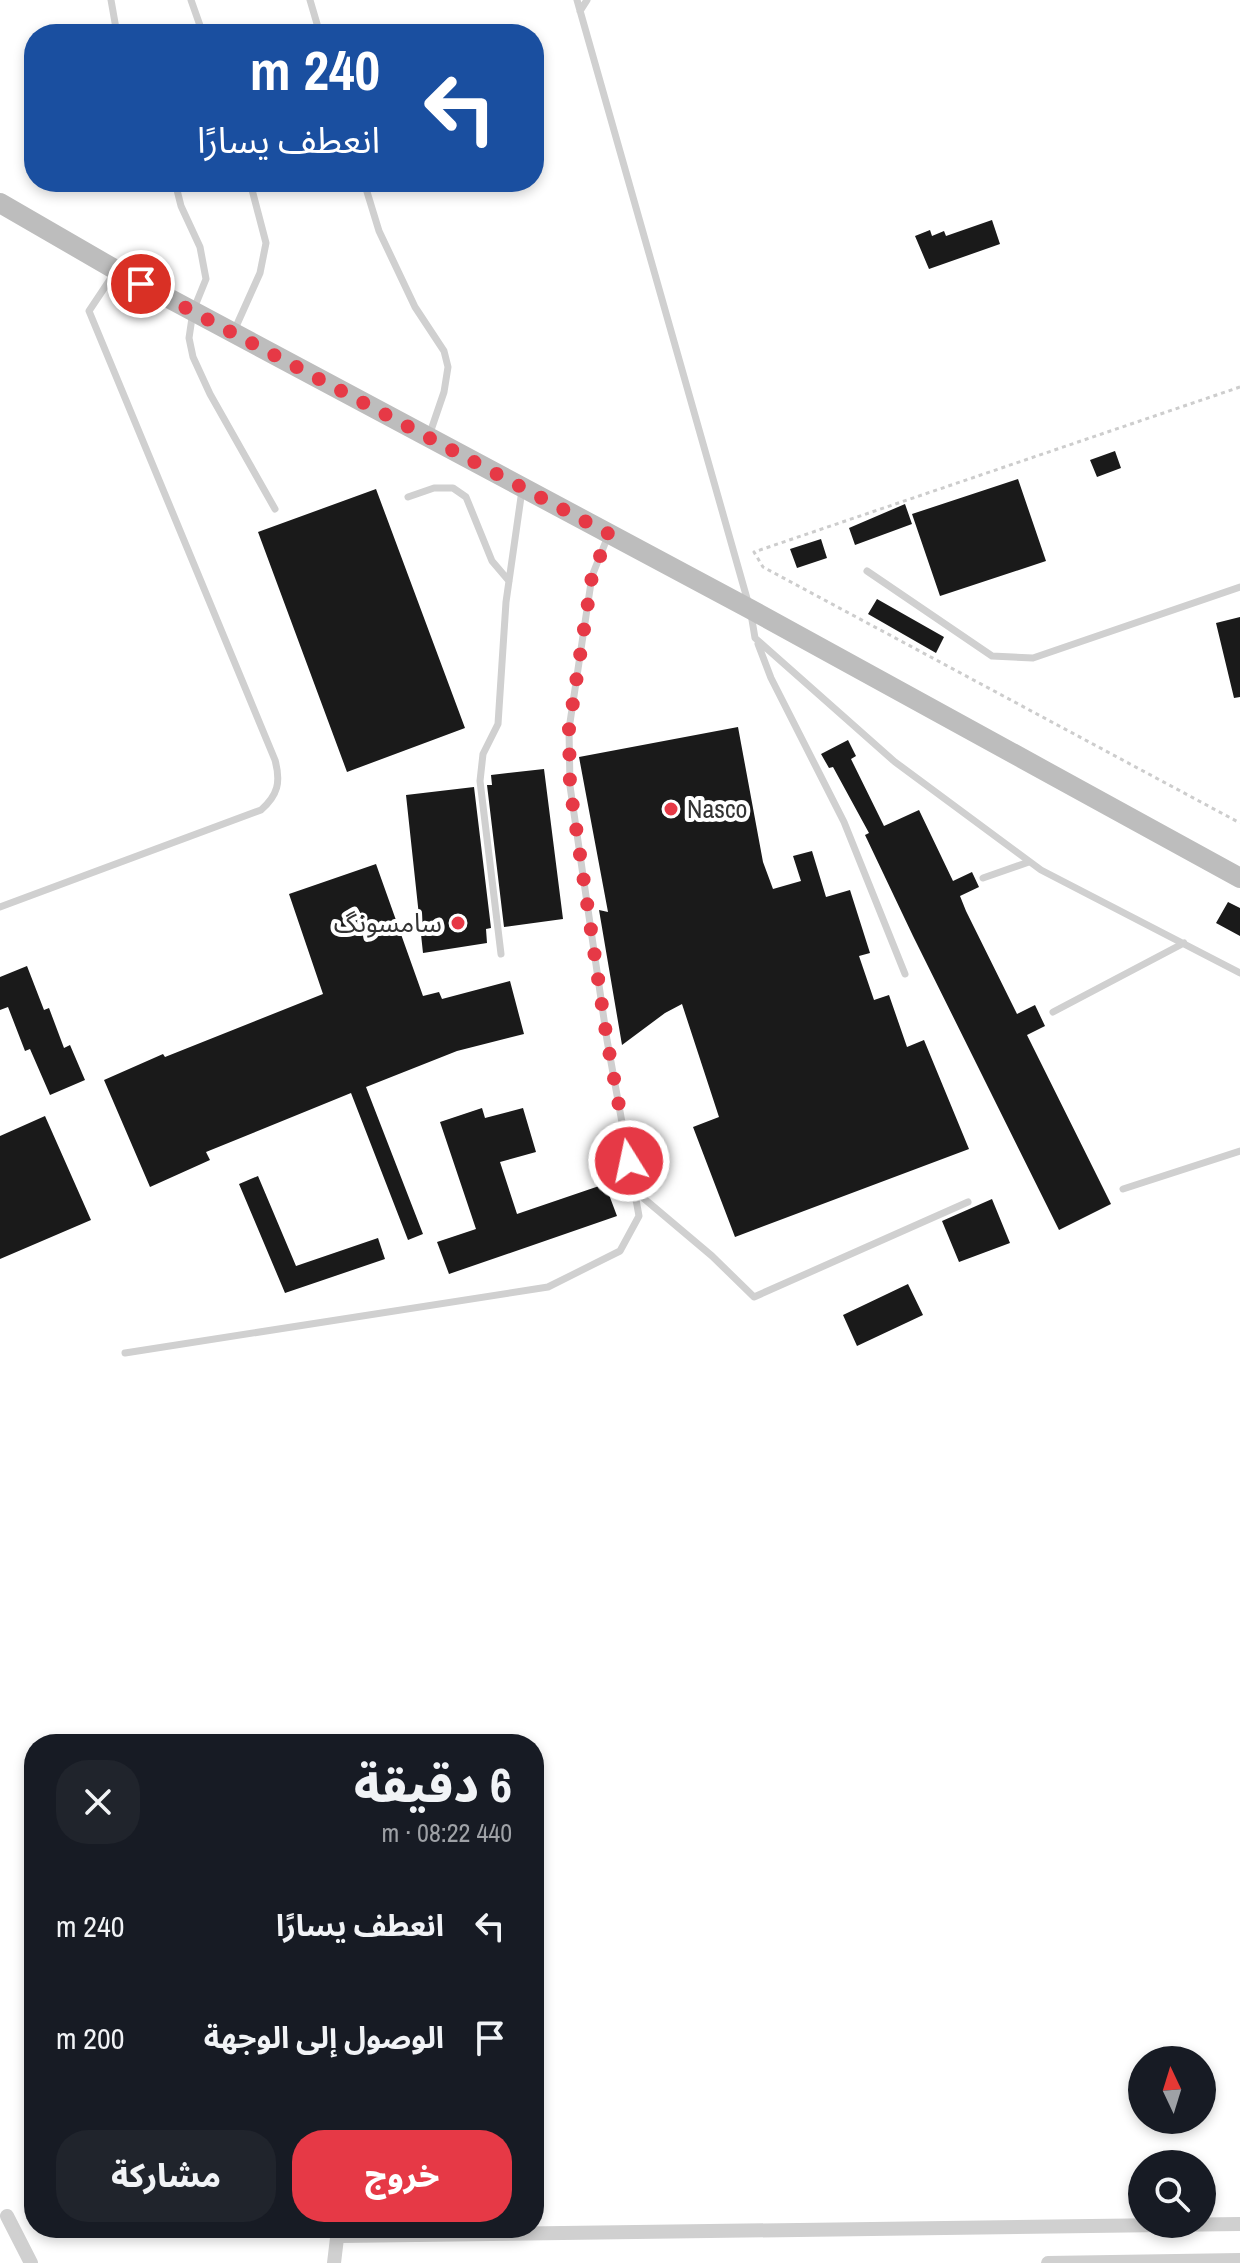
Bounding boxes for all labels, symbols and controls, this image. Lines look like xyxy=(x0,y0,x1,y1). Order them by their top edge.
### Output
text: 240 m xyxy=(250,32,380,107)
icon: left xyxy=(408,56,512,160)
text: انعطف يسارًا xyxy=(197,116,380,164)
pin xyxy=(107,250,175,318)
icon: arrive xyxy=(119,262,163,306)
place label: Nasco xyxy=(687,791,747,826)
marker: Nasco xyxy=(662,800,680,818)
place label: سامسونگ xyxy=(334,905,442,940)
marker: سامسونگ xyxy=(449,914,467,932)
position arrow xyxy=(587,1119,671,1203)
text: 6 دقيقة xyxy=(354,1752,512,1817)
button: close xyxy=(56,1760,140,1844)
text: 440 m · 08:22 xyxy=(382,1815,512,1850)
icon: left xyxy=(468,1904,512,1948)
text: انعطف يسارًا xyxy=(276,1905,444,1945)
text: 240 m xyxy=(56,1906,124,1946)
icon: arrive xyxy=(468,2016,512,2060)
text: الوصول إلى الوجهة xyxy=(204,2017,444,2057)
text: 200 m xyxy=(56,2018,124,2058)
north arrow xyxy=(1128,2046,1216,2134)
map controls xyxy=(1128,2046,1216,2238)
button: مشاركة xyxy=(56,2130,276,2222)
button: خروج xyxy=(292,2130,512,2222)
button: search xyxy=(1128,2150,1216,2238)

